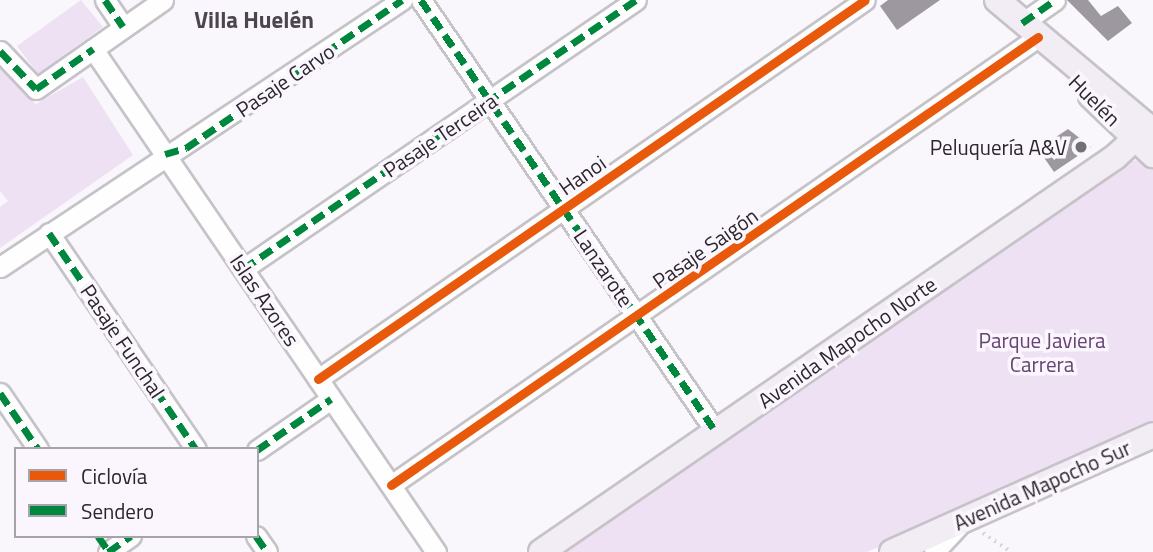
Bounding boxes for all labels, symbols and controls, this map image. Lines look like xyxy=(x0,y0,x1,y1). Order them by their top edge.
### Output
district label: Villa Huelén xyxy=(194,6,314,34)
street label: Pasaje Carvo xyxy=(231,38,339,122)
street label: Huelén xyxy=(1064,69,1126,131)
street label: Pasaje Terceira xyxy=(378,88,502,182)
place label: Peluquería A&V xyxy=(930,134,1067,160)
marker: Peluquería A&V xyxy=(1073,139,1089,155)
street label: Hanoi xyxy=(554,150,610,200)
street label: Pasaje Saigón xyxy=(648,203,762,293)
street label: Lanzarote xyxy=(569,224,639,312)
street label: Islas Azores xyxy=(225,249,305,351)
street label: Avenida Mapocho Norte xyxy=(753,271,941,413)
street label: Pasaje Funchal xyxy=(76,279,170,403)
park label: Parque Javiera Carrera xyxy=(979,327,1105,377)
street label: Avenida Mapocho Sur xyxy=(950,435,1134,535)
legend xyxy=(14,447,259,538)
text: Ciclovía xyxy=(81,460,147,492)
text: Sendero xyxy=(81,495,154,527)

